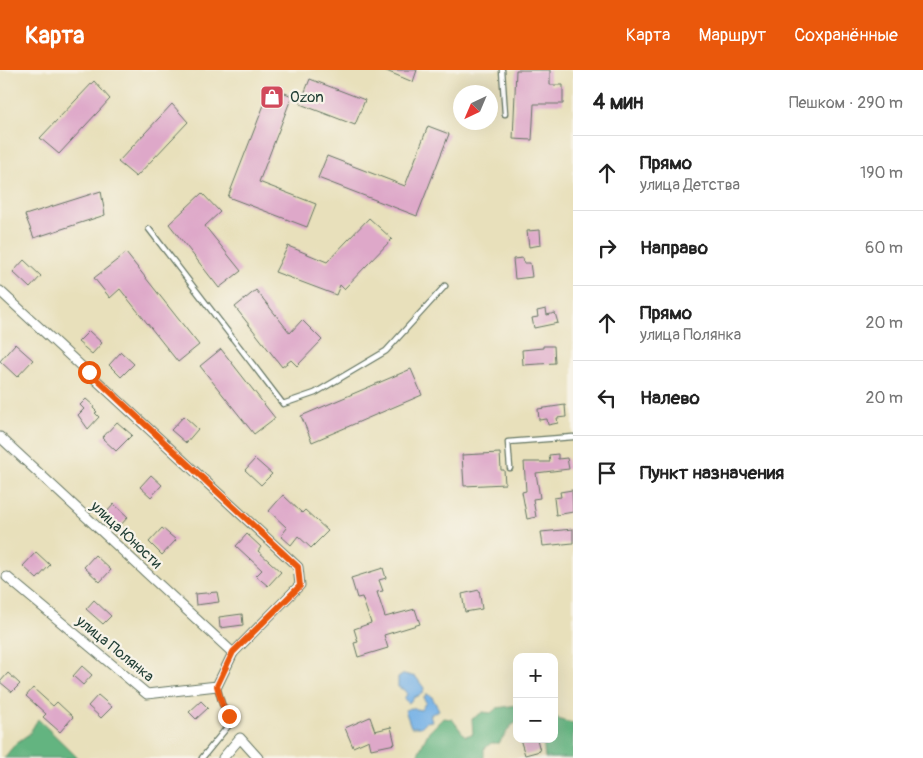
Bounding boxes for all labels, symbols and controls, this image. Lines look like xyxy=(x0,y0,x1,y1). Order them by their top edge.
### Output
text: Карта xyxy=(25,21,84,50)
text: Карта xyxy=(626,24,670,47)
text: Маршрут xyxy=(698,24,766,47)
text: Сохранённые xyxy=(794,24,898,47)
shop icon: Ozon xyxy=(259,84,285,110)
north arrow xyxy=(453,85,498,130)
place label: Ozon xyxy=(290,88,324,107)
text: 4 мин xyxy=(593,89,643,116)
text: Пешком · 290 m xyxy=(789,93,903,113)
text: Прямо xyxy=(640,151,692,175)
icon: ahead xyxy=(593,159,621,187)
text: 190 m xyxy=(860,163,903,183)
text: улица Детства xyxy=(640,175,740,195)
icon: right xyxy=(593,234,621,262)
text: Направо xyxy=(640,236,708,260)
text: 60 m xyxy=(865,238,903,258)
text: Прямо xyxy=(640,301,692,325)
icon: ahead xyxy=(593,309,621,337)
text: 20 m xyxy=(865,313,903,333)
text: улица Полянка xyxy=(640,325,741,345)
route start xyxy=(78,361,101,384)
icon: left xyxy=(593,384,621,412)
text: Налево xyxy=(640,386,700,410)
text: 20 m xyxy=(865,388,903,408)
icon: arrive xyxy=(593,459,621,487)
text: Пункт назначения xyxy=(640,461,784,485)
street label: улица Юности xyxy=(86,496,166,573)
street label: улица Полянка xyxy=(71,611,158,686)
map controls xyxy=(513,653,558,743)
button: + xyxy=(513,653,558,698)
button: − xyxy=(513,698,558,743)
route end xyxy=(218,705,241,728)

